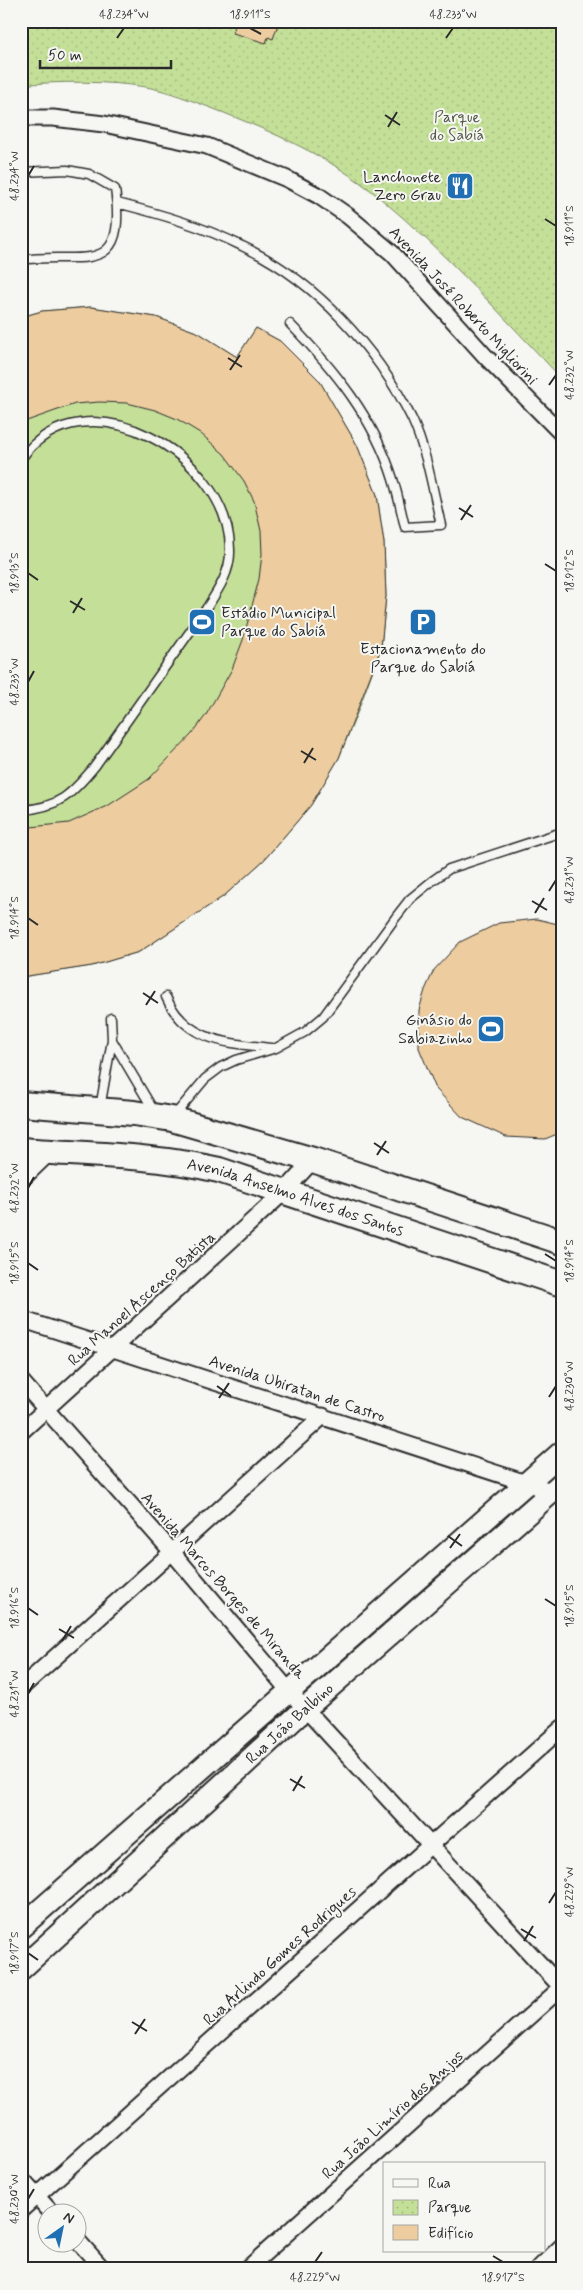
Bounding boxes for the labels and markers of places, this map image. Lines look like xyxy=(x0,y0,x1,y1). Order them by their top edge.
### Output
place label: Lanchonete Zero Grau xyxy=(363,167,441,206)
restaurant icon: Lanchonete Zero Grau xyxy=(445,171,475,201)
place label: Estádio Municipal Parque do Sabiá xyxy=(221,603,336,642)
sports icon: Estádio Municipal Parque do Sabiá xyxy=(187,607,217,637)
parking icon: Estacionamento do Parque do Sabiá xyxy=(408,607,438,637)
place label: Estacionamento do Parque do Sabiá xyxy=(360,639,486,678)
place label: Ginásio do Sabiazinho xyxy=(398,1010,472,1049)
sports icon: Ginásio do Sabiazinho xyxy=(476,1014,506,1044)

